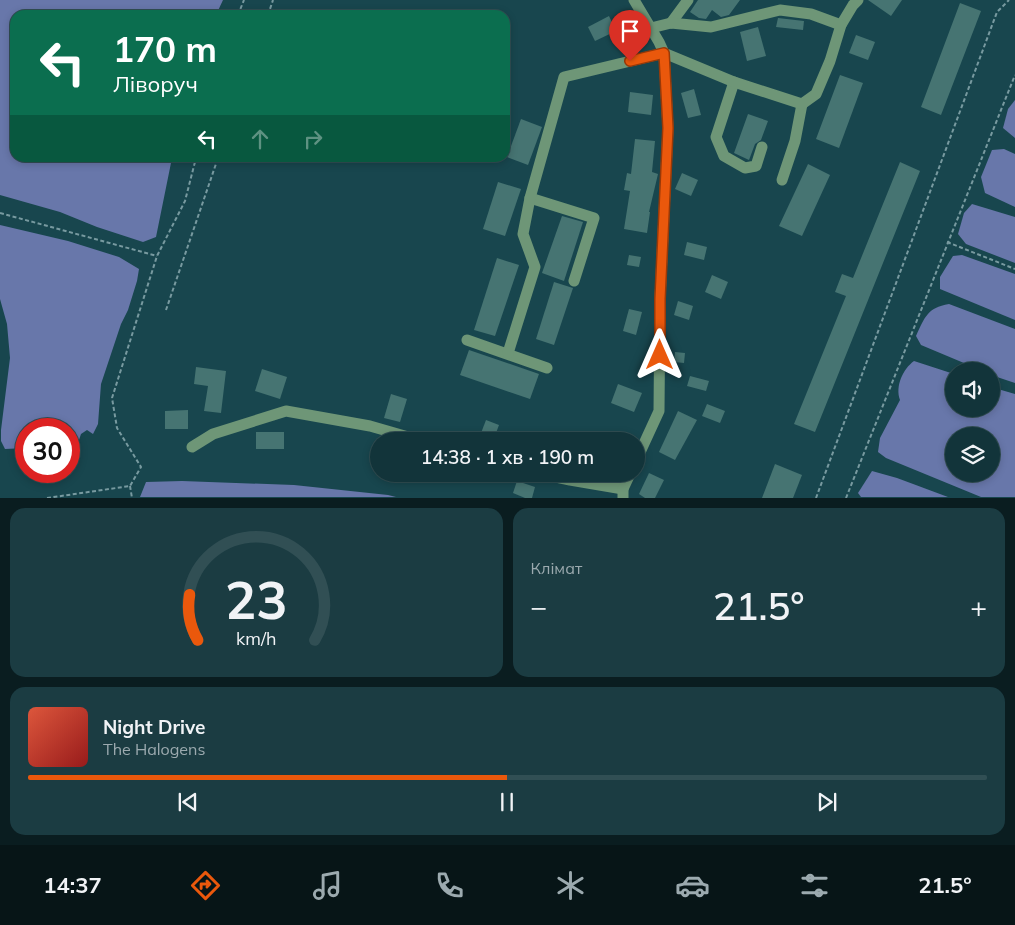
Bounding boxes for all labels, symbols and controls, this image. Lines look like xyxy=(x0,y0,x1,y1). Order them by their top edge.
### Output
pin xyxy=(609,10,651,61)
icon: arrive xyxy=(616,17,644,45)
text: 170 m xyxy=(113,27,217,71)
icon: left xyxy=(30,30,95,95)
text: Ліворуч xyxy=(113,70,198,98)
icon: left xyxy=(193,125,221,153)
icon: ahead xyxy=(246,125,274,153)
icon: right xyxy=(299,125,327,153)
position arrow xyxy=(633,328,685,380)
map controls xyxy=(945,362,1000,482)
button: sound xyxy=(945,362,1000,417)
speed limit sign: 30 xyxy=(15,418,80,483)
button: layers xyxy=(945,427,1000,482)
text: 14:38 · 1 хв · 190 m xyxy=(421,445,594,469)
text: Клімат xyxy=(531,558,582,578)
text: 23 xyxy=(225,567,287,632)
text: 21.5° xyxy=(713,582,805,630)
text: − xyxy=(531,589,547,624)
text: + xyxy=(970,589,987,624)
text: km/h xyxy=(236,627,276,649)
text: Night Drive xyxy=(103,715,205,739)
text: The Halogens xyxy=(103,739,205,759)
icon: previous xyxy=(174,788,202,816)
icon: pause xyxy=(493,788,521,816)
icon: next xyxy=(813,788,841,816)
icon: directions xyxy=(188,868,223,903)
icon: music xyxy=(310,868,345,903)
icon: phone xyxy=(432,868,467,903)
icon: climate xyxy=(553,868,588,903)
icon: car xyxy=(675,868,710,903)
icon: filters xyxy=(797,868,832,903)
text: 14:37 xyxy=(43,871,102,899)
text: 21.5° xyxy=(918,871,972,899)

